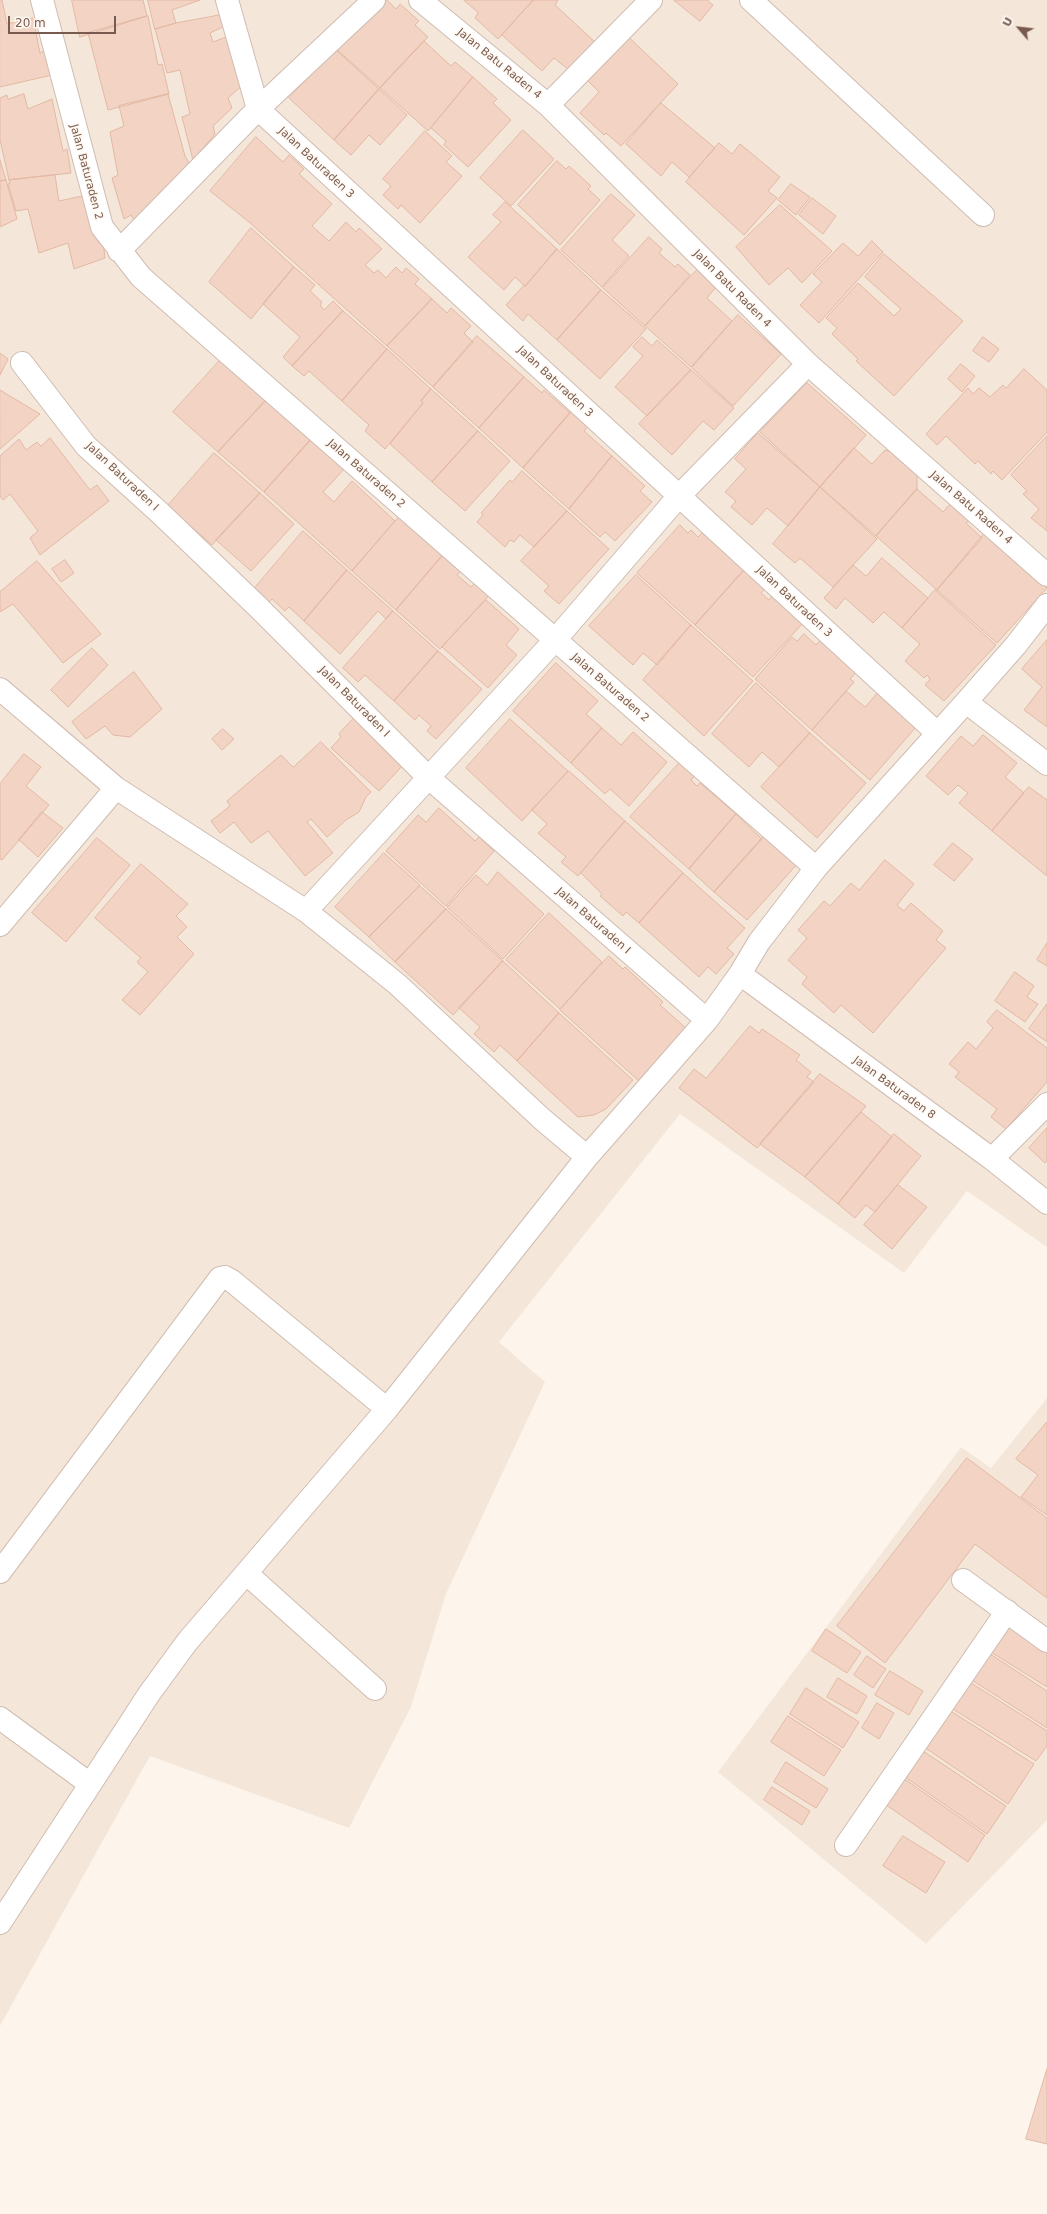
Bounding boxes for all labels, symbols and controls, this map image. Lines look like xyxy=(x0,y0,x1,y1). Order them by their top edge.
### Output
scale bar xyxy=(10,8,118,34)
north arrow xyxy=(999,8,1039,48)
text: U xyxy=(1000,15,1016,29)
text: 20 m xyxy=(15,16,46,30)
street label: Jalan Batu Raden 4 xyxy=(454,26,544,102)
street label: Jalan Baturaden 2 xyxy=(67,123,105,221)
street label: Jalan Baturaden 3 xyxy=(276,125,356,201)
street label: Jalan Batu Raden 4 xyxy=(690,247,774,331)
street label: Jalan Baturaden 3 xyxy=(515,344,595,420)
street label: Jalan Baturaden 2 xyxy=(325,437,407,511)
street label: Jalan Baturaden I xyxy=(83,440,161,514)
street label: Jalan Batu Raden 4 xyxy=(927,469,1015,547)
street label: Jalan Baturaden 3 xyxy=(754,564,834,640)
street label: Jalan Baturaden 2 xyxy=(569,651,651,725)
street label: Jalan Baturaden I xyxy=(316,664,392,740)
street label: Jalan Baturaden I xyxy=(553,885,633,957)
street label: Jalan Baturaden 8 xyxy=(850,1054,938,1122)

